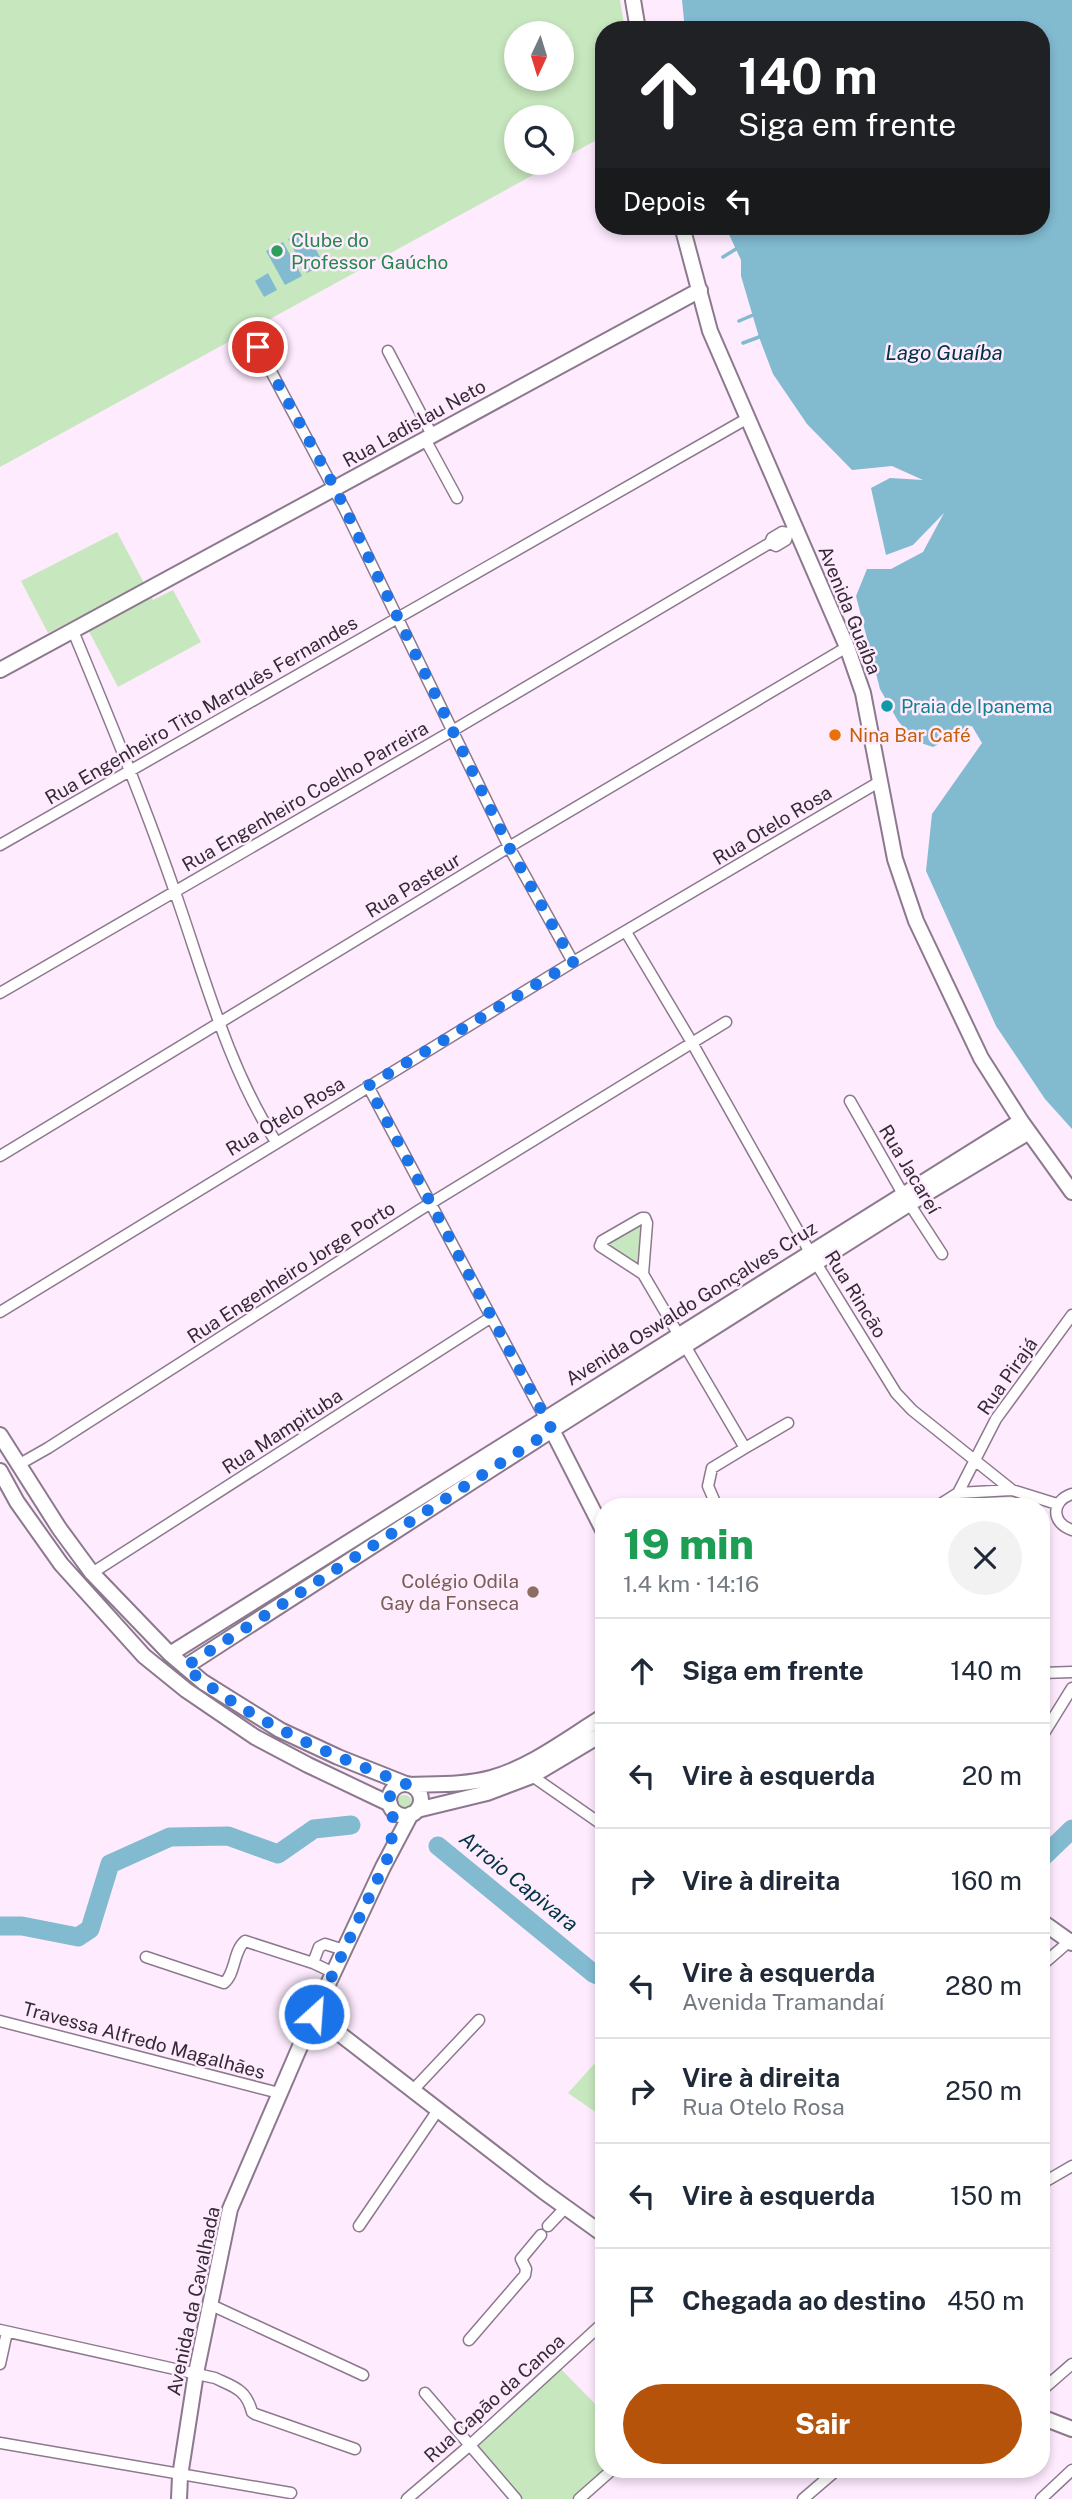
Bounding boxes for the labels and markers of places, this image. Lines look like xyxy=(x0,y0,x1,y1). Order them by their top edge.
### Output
place label: Clube do Professor Gaúcho xyxy=(291,229,448,273)
marker: Clube do Professor Gaúcho xyxy=(269,243,285,259)
pin xyxy=(228,317,288,377)
place label: Praia de Ipanema xyxy=(901,695,1053,717)
marker: Praia de Ipanema xyxy=(879,698,895,714)
place label: Nina Bar Café xyxy=(849,724,971,746)
marker: Nina Bar Café xyxy=(827,727,843,743)
place label: Colégio Odila Gay da Fonseca xyxy=(380,1570,519,1614)
marker: Colégio Odila Gay da Fonseca xyxy=(525,1584,541,1600)

